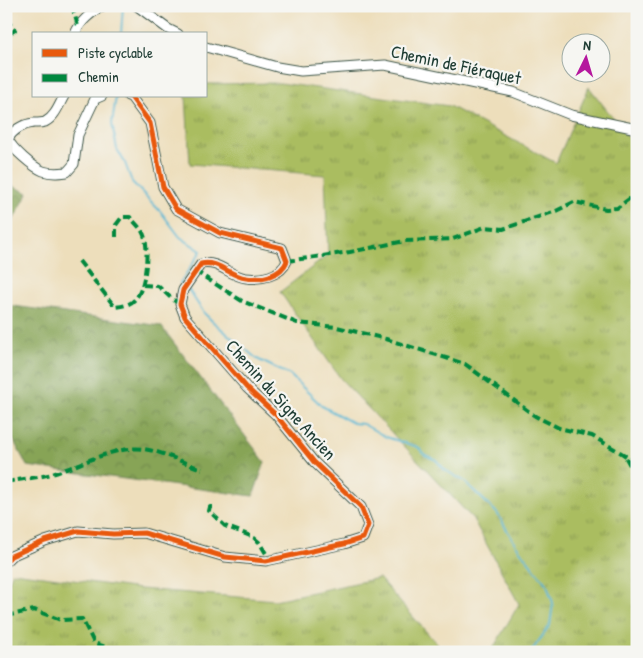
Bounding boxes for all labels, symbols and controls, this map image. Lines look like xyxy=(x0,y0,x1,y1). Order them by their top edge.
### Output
legend xyxy=(32,32,208,98)
north arrow xyxy=(560,32,610,82)
text: N xyxy=(583,35,592,54)
street label: Chemin de Fiéraquet xyxy=(389,39,524,91)
text: Piste cyclable xyxy=(78,42,153,63)
text: Chemin xyxy=(78,66,119,87)
street label: Chemin du Signe Ancien xyxy=(220,334,342,465)

